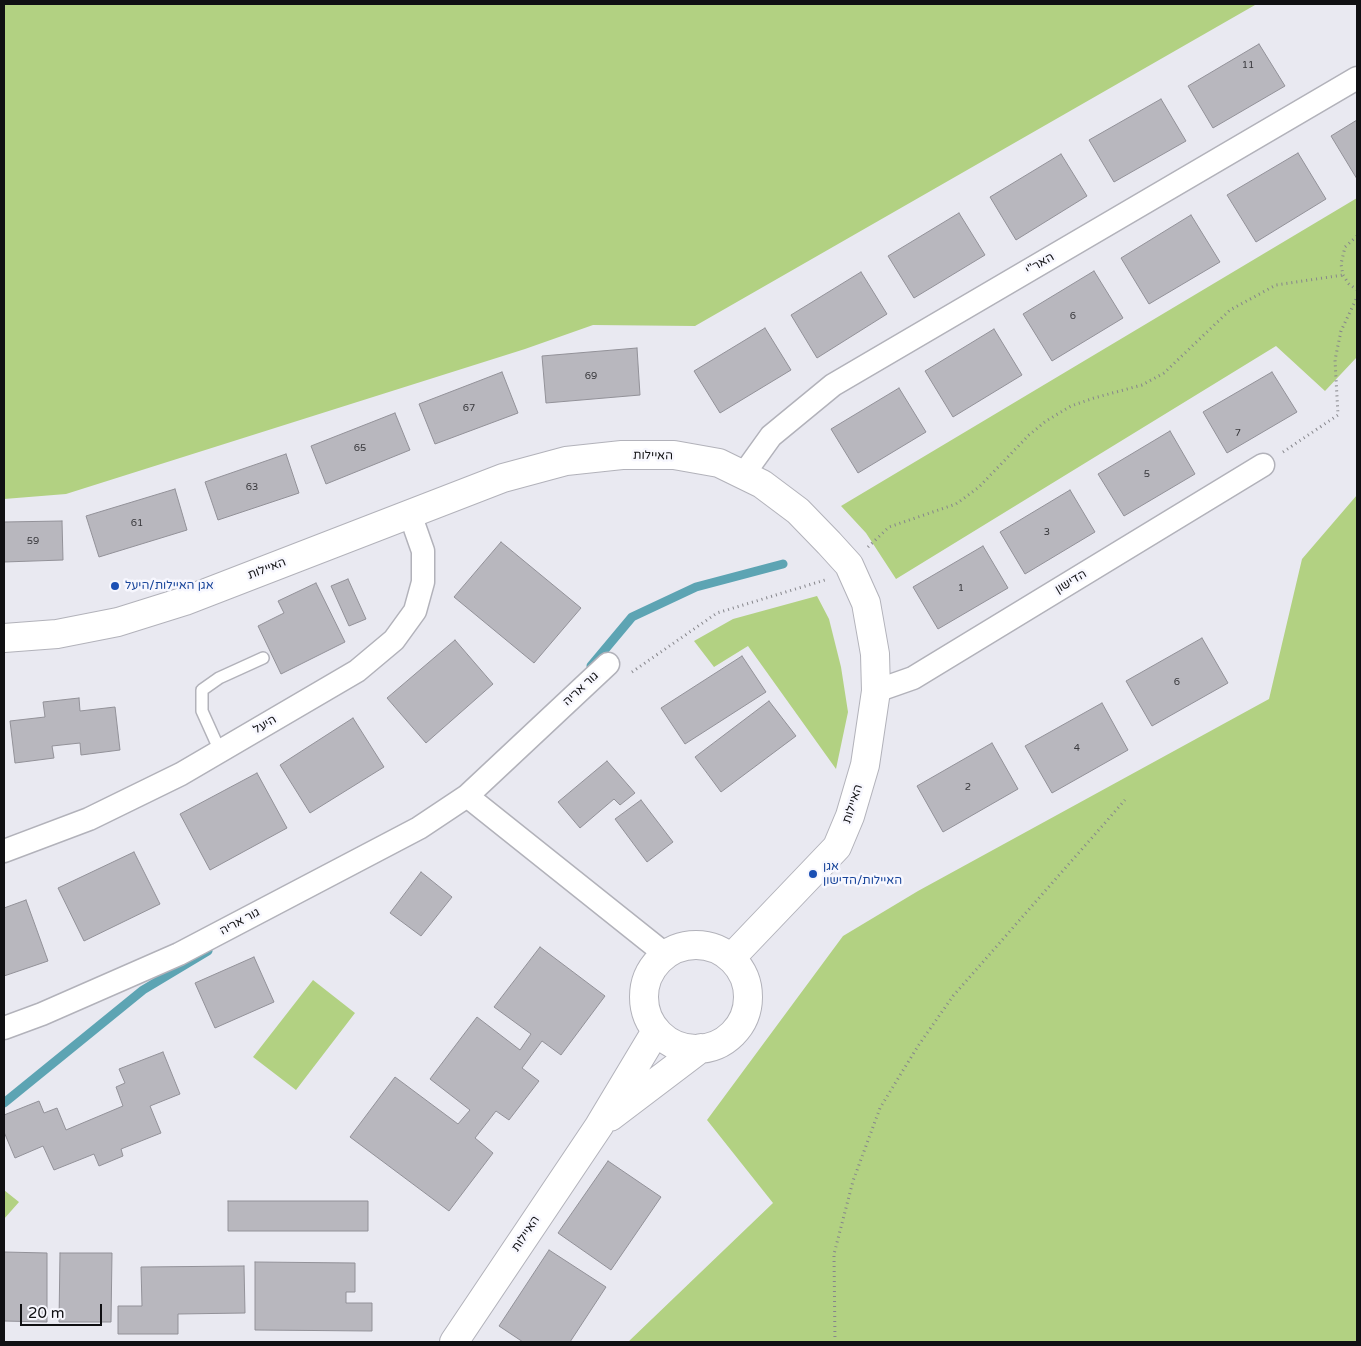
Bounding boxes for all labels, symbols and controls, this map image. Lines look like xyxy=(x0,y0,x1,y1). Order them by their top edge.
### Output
house number: 11 xyxy=(1242,59,1254,71)
street label: האר"י xyxy=(1023,250,1057,278)
house number: 6 xyxy=(1070,310,1076,322)
house number: 69 xyxy=(585,370,597,382)
house number: 67 xyxy=(463,402,475,414)
house number: 7 xyxy=(1235,427,1241,439)
house number: 65 xyxy=(354,442,366,454)
street label: האיילות xyxy=(633,448,673,464)
house number: 5 xyxy=(1144,468,1150,480)
house number: 63 xyxy=(246,481,258,493)
house number: 61 xyxy=(131,517,143,529)
house number: 3 xyxy=(1044,526,1050,538)
house number: 59 xyxy=(27,535,39,547)
street label: האיילות xyxy=(246,555,288,583)
street label: הדישון xyxy=(1053,567,1089,597)
place label: אגן האיילות/היעל xyxy=(125,579,214,593)
marker: אגן האיילות/היעל xyxy=(109,580,121,592)
house number: 1 xyxy=(958,582,964,594)
street label: גור אריה xyxy=(560,669,602,709)
house number: 6 xyxy=(1174,676,1180,688)
street label: היעל xyxy=(251,713,279,737)
house number: 4 xyxy=(1074,742,1080,754)
house number: 2 xyxy=(965,781,971,793)
street label: האיילות xyxy=(840,783,866,825)
place label: אגן האיילות/הדישון xyxy=(823,860,902,888)
marker: אגן האיילות/הדישון xyxy=(807,868,819,880)
street label: גור אריה xyxy=(217,905,263,939)
street label: האיילות xyxy=(509,1213,543,1255)
scale bar xyxy=(22,1294,105,1326)
text: 20 m xyxy=(28,1304,65,1322)

